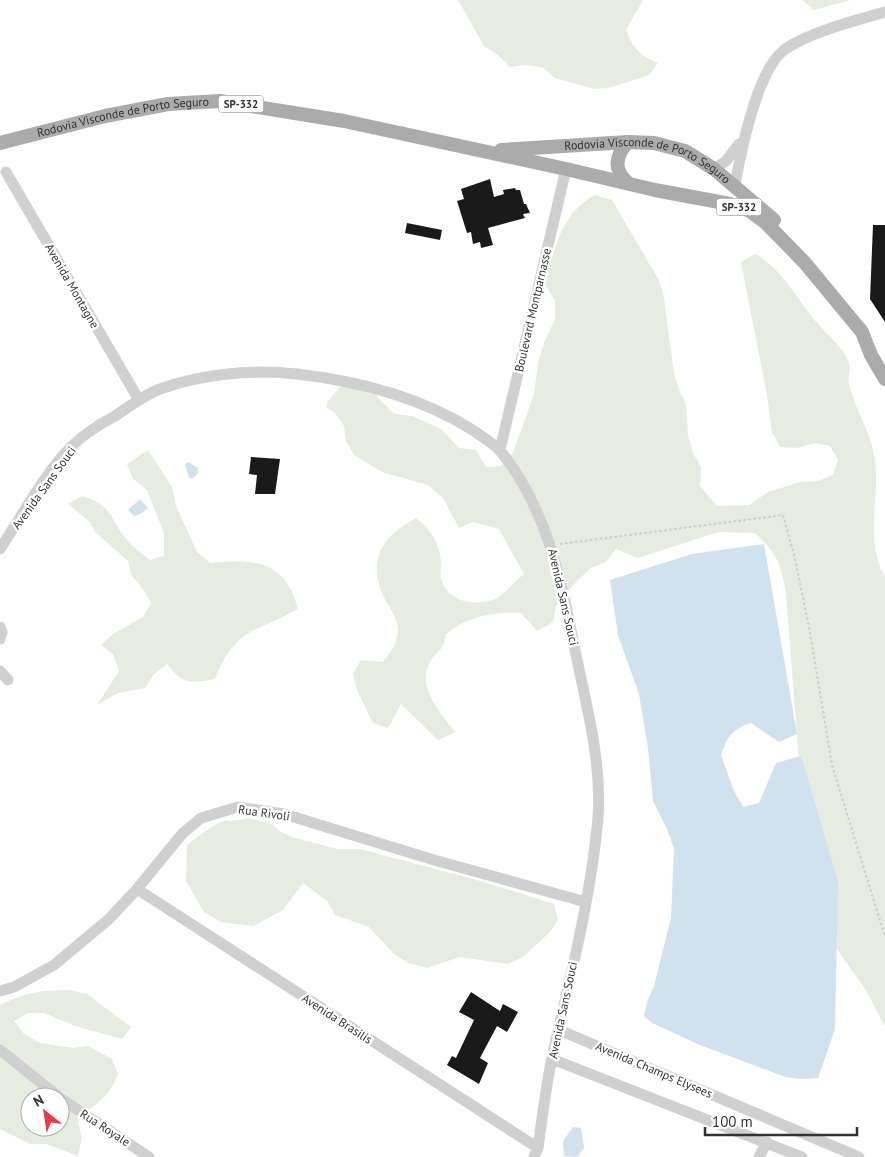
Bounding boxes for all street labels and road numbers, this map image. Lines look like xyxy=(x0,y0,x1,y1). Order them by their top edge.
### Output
street label: Rodovia Visconde de Porto Seguro xyxy=(35,94,209,140)
road number: SP-332 xyxy=(218,96,264,112)
street label: Rodovia Visconde de Porto Seguro xyxy=(564,134,734,187)
road number: SP-332 xyxy=(716,198,762,216)
street label: Avenida Montagne xyxy=(42,241,103,331)
street label: Boulevard Montparnasse xyxy=(511,247,554,373)
street label: Avenida Sans Souci xyxy=(8,443,79,532)
street label: Avenida Sans Souci xyxy=(545,547,582,647)
street label: Rua Rivoli xyxy=(237,801,291,824)
street label: Avenida Sans Souci xyxy=(545,960,580,1060)
street label: Avenida Brasilis xyxy=(299,990,375,1047)
street label: Avenida Champs Elysees xyxy=(594,1038,715,1101)
street label: Rua Royale xyxy=(77,1106,133,1149)

